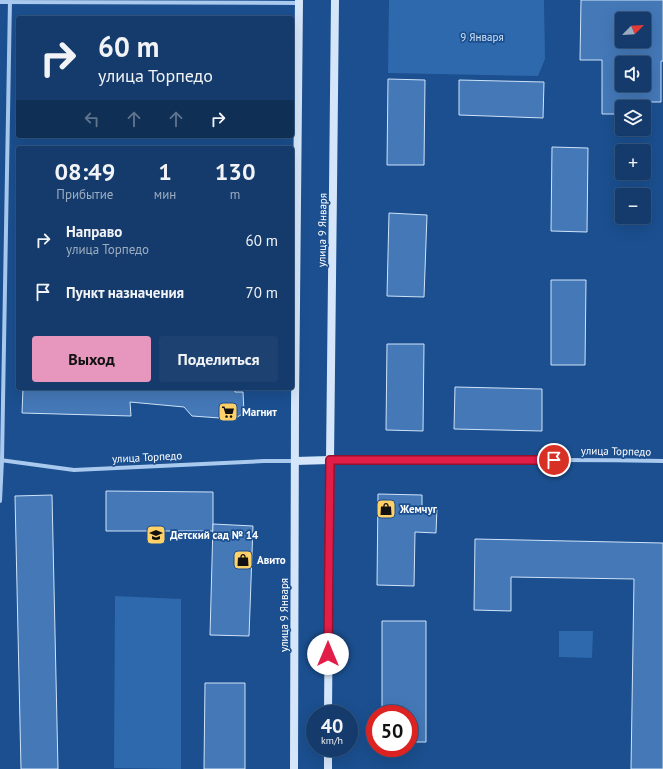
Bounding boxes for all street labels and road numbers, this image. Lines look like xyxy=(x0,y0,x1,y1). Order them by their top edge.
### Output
street label: улица 9 Января xyxy=(314,193,330,267)
street label: улица Торпедо xyxy=(581,443,651,459)
street label: улица Торпедо xyxy=(112,448,183,466)
street label: улица 9 Января xyxy=(277,578,291,652)

